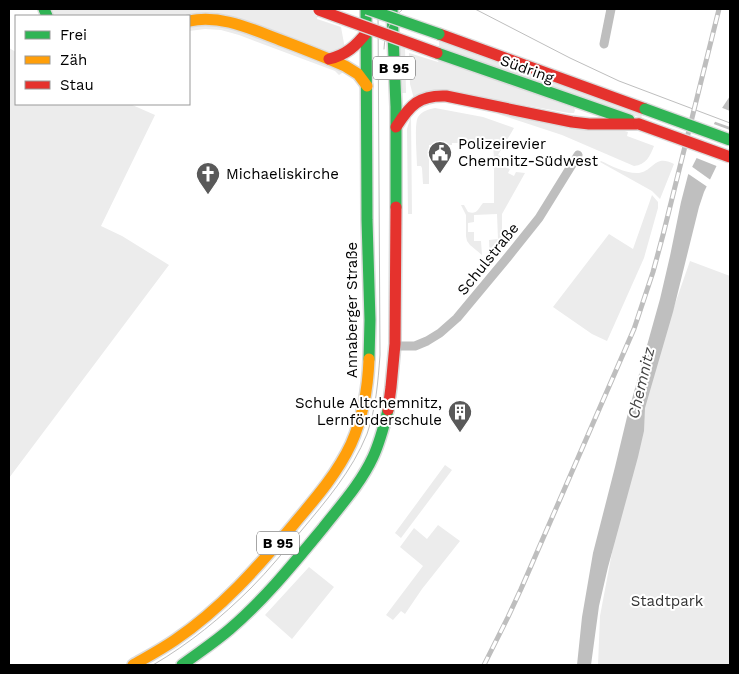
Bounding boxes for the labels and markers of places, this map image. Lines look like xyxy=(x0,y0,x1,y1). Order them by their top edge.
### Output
place label: Polizeirevier Chemnitz-Südwest xyxy=(458,135,599,170)
public building icon: Polizeirevier Chemnitz-Südwest xyxy=(427,140,453,174)
church icon: Michaeliskirche xyxy=(195,161,221,195)
place label: Michaeliskirche xyxy=(226,165,339,183)
place label: Schule Altchemnitz, Lernförderschule xyxy=(295,394,442,429)
building icon: Schule Altchemnitz, Lernförderschule xyxy=(447,399,473,433)

